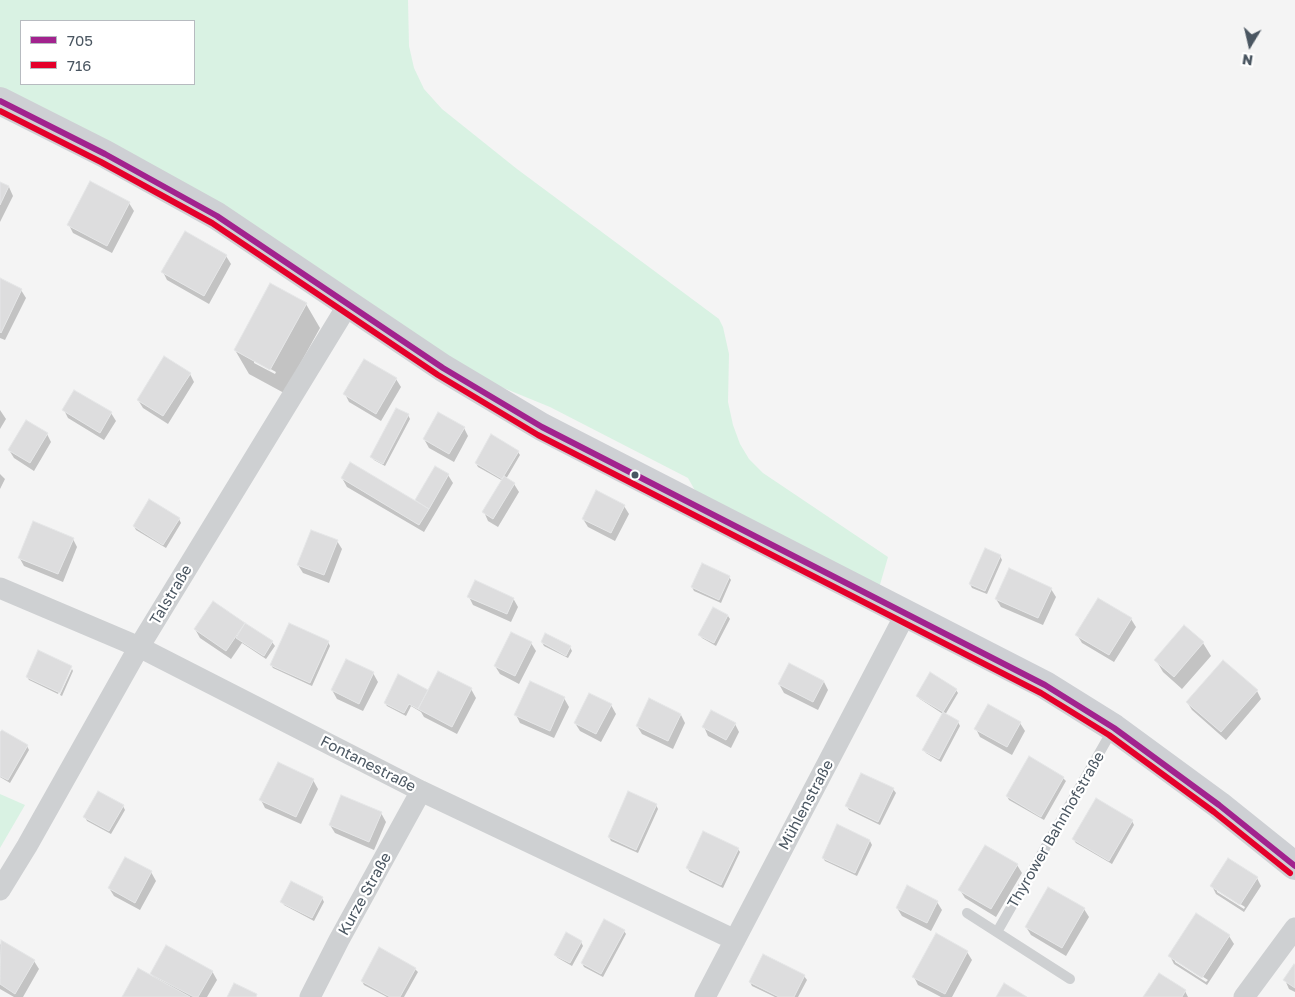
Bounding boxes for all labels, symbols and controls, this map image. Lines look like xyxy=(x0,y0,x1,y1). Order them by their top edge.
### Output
legend xyxy=(20,20,195,85)
north arrow xyxy=(1225,20,1275,70)
text: 705 xyxy=(67,31,93,49)
text: N xyxy=(1241,51,1254,70)
text: 716 xyxy=(67,56,91,74)
unlabelled marker xyxy=(630,470,640,480)
street label: Talstraße xyxy=(146,562,196,628)
street label: Fontanestraße xyxy=(317,732,419,796)
street label: Thyrower Bahnhofstraße xyxy=(1004,749,1108,911)
street label: Mühlenstraße xyxy=(775,757,837,853)
street label: Kurze Straße xyxy=(335,849,395,939)

